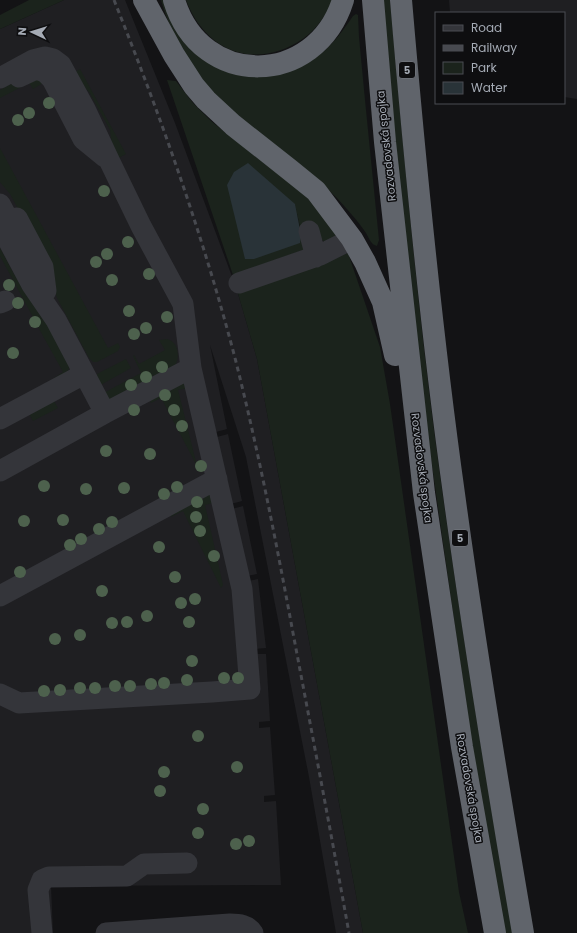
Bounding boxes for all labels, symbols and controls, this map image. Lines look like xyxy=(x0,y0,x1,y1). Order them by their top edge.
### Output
north arrow xyxy=(12,12,52,52)
legend xyxy=(435,12,565,104)
text: Road xyxy=(471,19,502,36)
text: N xyxy=(14,27,30,36)
text: Railway xyxy=(471,39,517,56)
text: Park xyxy=(471,59,498,76)
road number: 5 xyxy=(399,62,415,78)
text: Water xyxy=(471,79,508,96)
street label: Rozvadovská spojka xyxy=(372,90,400,202)
street label: Rozvadovská spojka xyxy=(407,412,437,524)
road number: 5 xyxy=(452,530,468,546)
street label: Rozvadovská spojka xyxy=(452,732,488,844)

